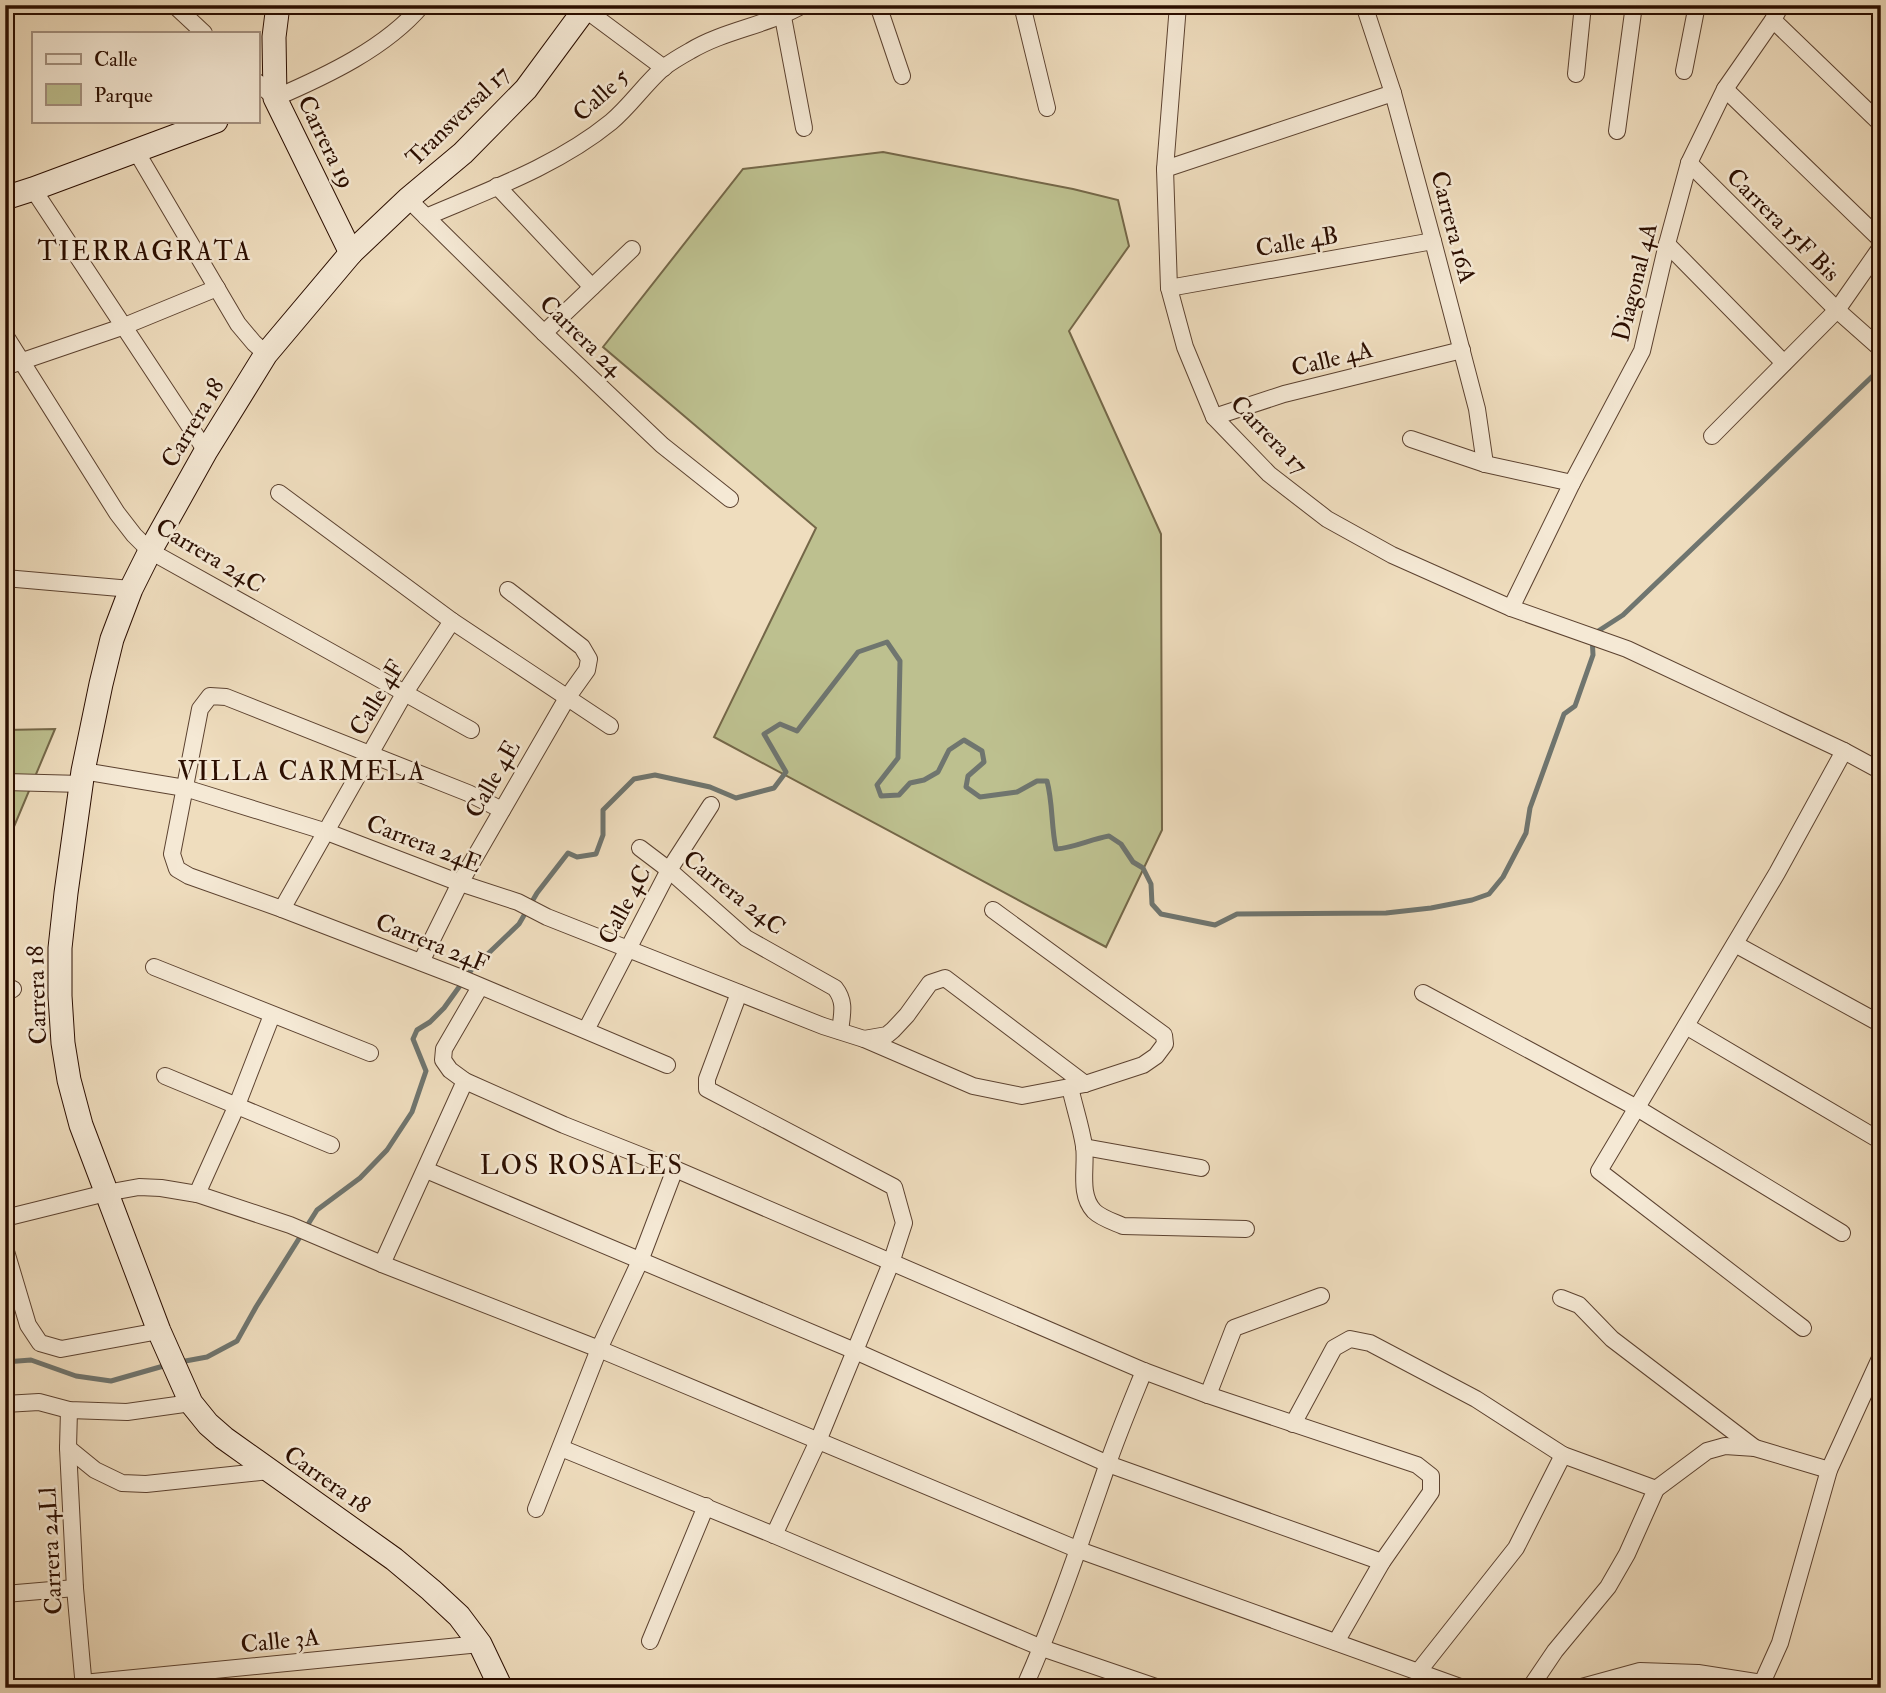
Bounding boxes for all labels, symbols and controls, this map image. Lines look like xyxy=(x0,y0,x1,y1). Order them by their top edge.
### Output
legend xyxy=(32,32,259,122)
text: Calle xyxy=(94,46,138,73)
street label: Transversal 17 xyxy=(400,59,516,173)
street label: Calle 5 xyxy=(566,61,636,128)
text: Parque xyxy=(94,82,153,109)
street label: Carrera 19 xyxy=(290,90,362,194)
street label: Carrera 15F Bis xyxy=(1720,162,1846,288)
street label: Carrera 16A xyxy=(1423,168,1483,286)
street label: Calle 4B xyxy=(1253,220,1341,264)
street label: Diagonal 4A xyxy=(1605,220,1665,344)
district label: TIERRAGRATA xyxy=(37,236,253,268)
street label: Carrera 24 xyxy=(533,289,630,384)
street label: Calle 4A xyxy=(1288,334,1376,384)
street label: Carrera 18 xyxy=(154,373,232,473)
street label: Carrera 17 xyxy=(1224,389,1314,481)
street label: Carrera 24C xyxy=(150,511,270,601)
street label: Calle 4F xyxy=(342,655,412,741)
street label: Calle 4E xyxy=(458,735,528,823)
district label: VILLA CARMELA xyxy=(178,756,426,788)
street label: Carrera 24E xyxy=(362,808,486,880)
street label: Carrera 24C xyxy=(676,843,792,943)
street label: Calle 4C xyxy=(591,860,659,950)
street label: Carrera 24F xyxy=(371,906,493,980)
street label: Carrera 18 xyxy=(20,945,54,1045)
district label: LOS ROSALES xyxy=(480,1150,684,1182)
street label: Carrera 18 xyxy=(278,1439,376,1521)
street label: Carrera 24Ll xyxy=(32,1486,70,1616)
street label: Calle 3A xyxy=(239,1621,321,1661)

